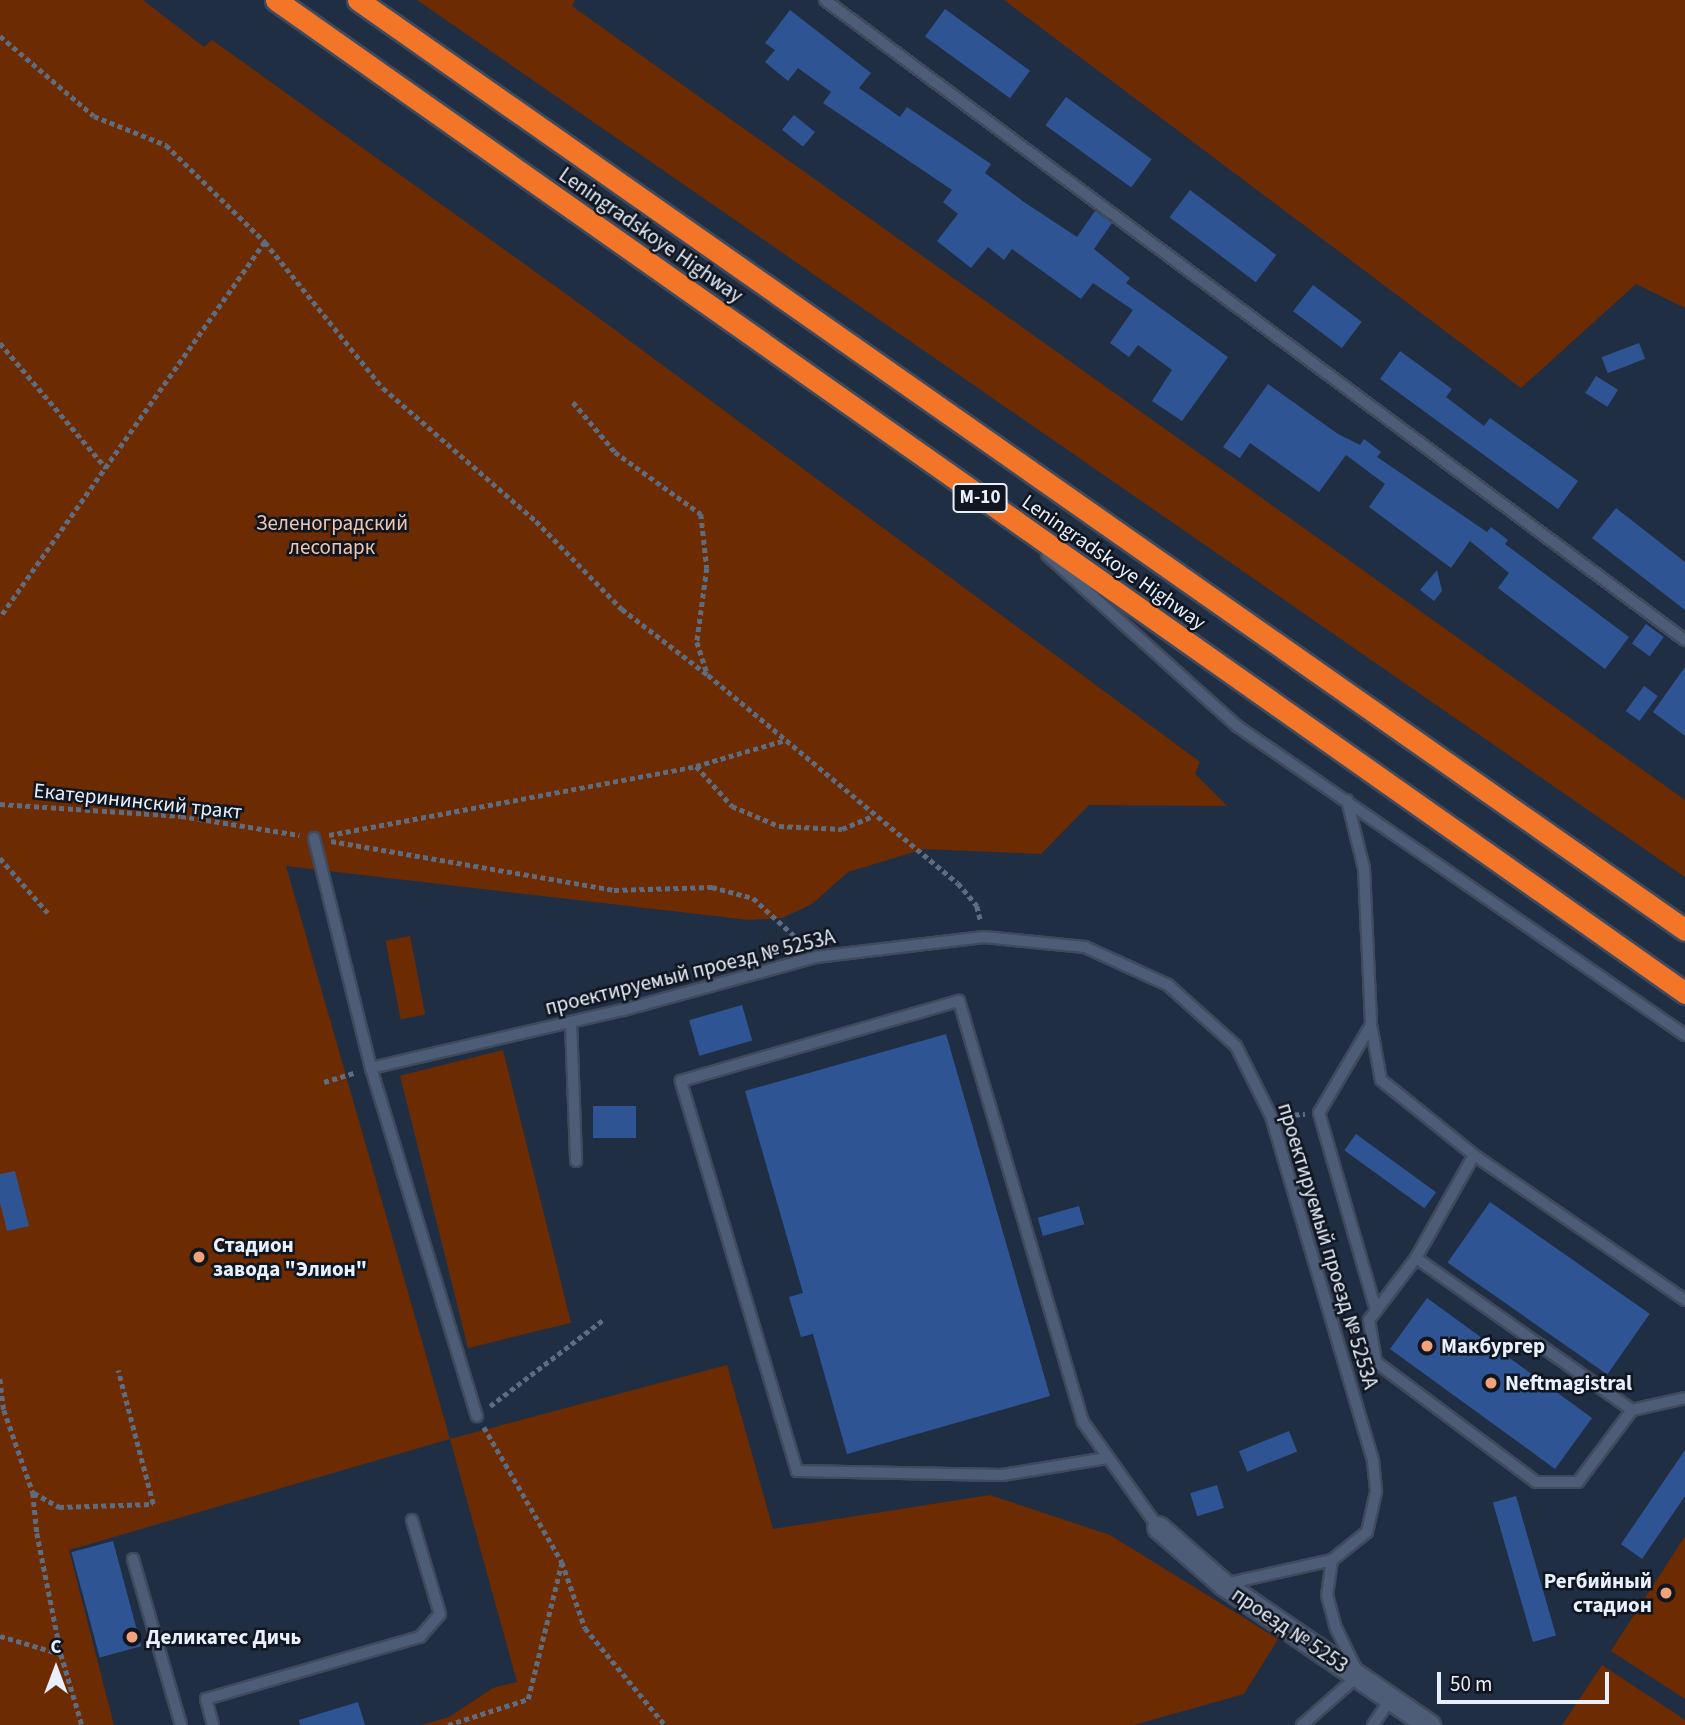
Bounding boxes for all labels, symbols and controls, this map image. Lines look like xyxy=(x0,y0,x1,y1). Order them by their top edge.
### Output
street label: Leningradskoye Highway xyxy=(554,162,748,308)
road number: М-10 xyxy=(952,482,1008,513)
street label: Leningradskoye Highway xyxy=(1017,489,1211,635)
park label: Зеленоградский лесопарк xyxy=(256,510,408,560)
street label: Екатерининский тракт xyxy=(32,778,244,824)
street label: проектируемый проезд № 5253А xyxy=(542,924,838,1020)
street label: проектируемый проезд № 5253А xyxy=(1272,1100,1384,1392)
place label: Стадион завода "Элион" xyxy=(213,1232,367,1282)
marker: Стадион завода "Элион" xyxy=(191,1249,207,1265)
place label: Макбургер xyxy=(1441,1333,1545,1359)
marker: Макбургер xyxy=(1419,1338,1435,1354)
place label: Neftmagistral xyxy=(1505,1370,1632,1396)
marker: Neftmagistral xyxy=(1483,1375,1499,1391)
place label: Регбийный стадион xyxy=(1544,1568,1652,1618)
street label: проезд № 5253 xyxy=(1227,1582,1353,1678)
marker: Регбийный стадион xyxy=(1658,1585,1674,1601)
place label: Деликатес Дичь xyxy=(146,1624,301,1650)
marker: Деликатес Дичь xyxy=(124,1629,140,1645)
north arrow xyxy=(21,1634,91,1704)
text: С xyxy=(50,1634,62,1661)
scale bar xyxy=(1440,1658,1612,1702)
text: 50 m xyxy=(1450,1669,1492,1699)

